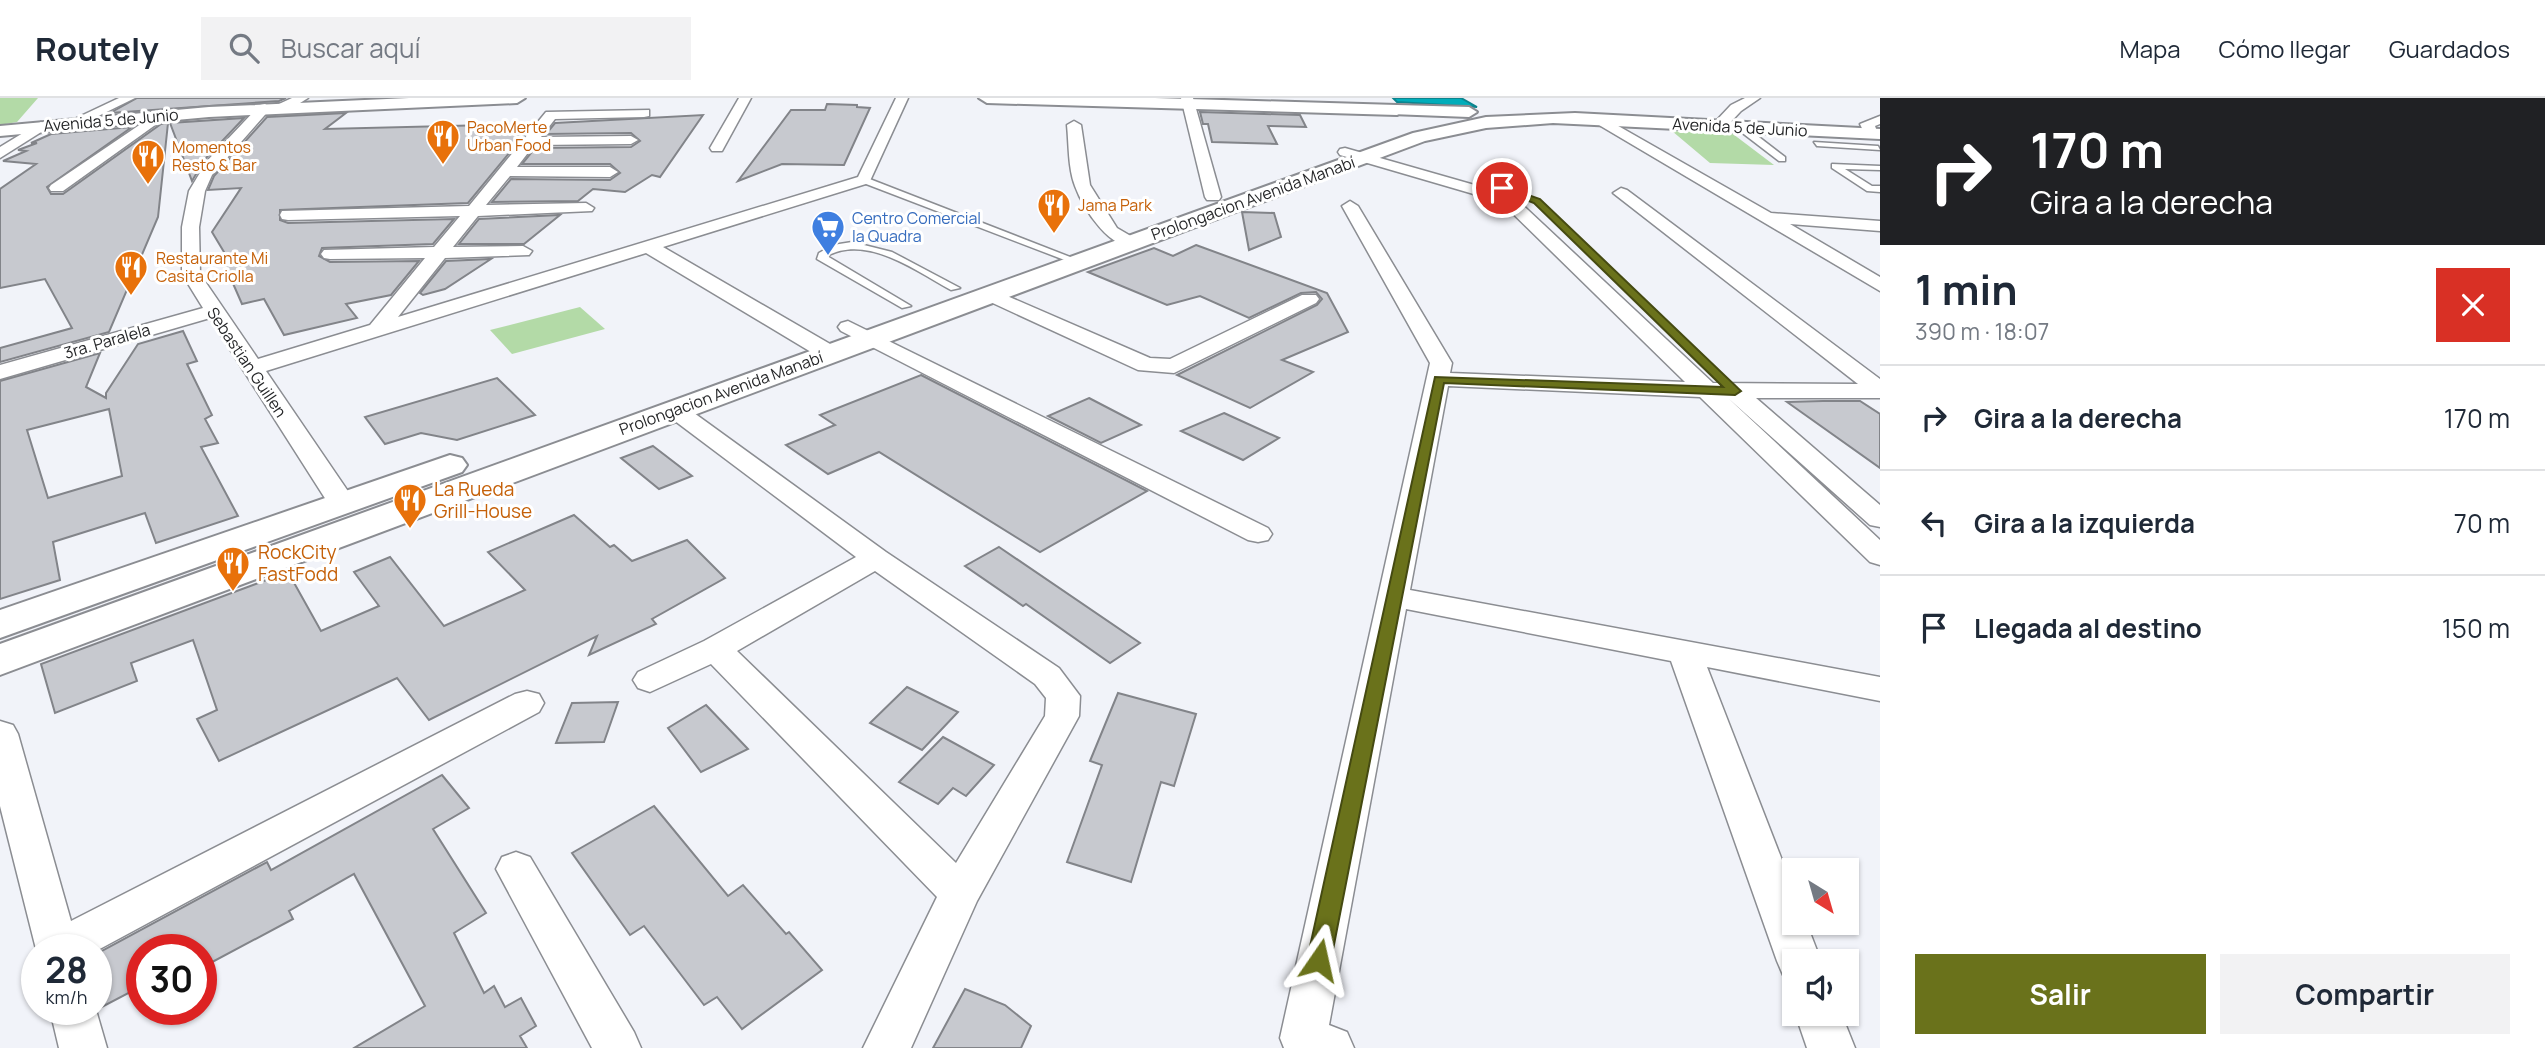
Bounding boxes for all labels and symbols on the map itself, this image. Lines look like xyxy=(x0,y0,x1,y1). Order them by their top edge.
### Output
street label: Avenida 5 de Junio xyxy=(43,103,179,137)
street label: Avenida 5 de Junio xyxy=(1672,112,1808,142)
place label: PacoMerte Urban Food xyxy=(467,116,551,156)
restaurant icon: PacoMerte Urban Food xyxy=(424,117,462,166)
place label: Momentos Resto & Bar xyxy=(172,136,257,176)
restaurant icon: Momentos Resto & Bar xyxy=(129,137,167,186)
street label: Prolongacion Avenida Manabí xyxy=(1148,151,1358,245)
pin xyxy=(1472,158,1532,218)
restaurant icon: Jama Park xyxy=(1035,186,1073,235)
place label: Jama Park xyxy=(1078,194,1153,216)
place label: Centro Comercial la Quadra xyxy=(852,207,981,247)
supermarket icon: Centro Comercial la Quadra xyxy=(809,208,847,257)
place label: Restaurante Mi Casita Criolla xyxy=(156,247,268,287)
restaurant icon: Restaurante Mi Casita Criolla xyxy=(112,248,150,297)
street label: Sebastian Guillen xyxy=(202,303,292,421)
street label: 3ra. Paralela xyxy=(61,318,153,364)
street label: Prolongacion Avenida Manabí xyxy=(616,346,826,440)
place label: La Rueda Grill-House xyxy=(434,476,532,524)
restaurant icon: La Rueda Grill-House xyxy=(391,481,429,530)
place label: RockCity FastFodd xyxy=(258,539,338,587)
restaurant icon: RockCity FastFodd xyxy=(214,544,252,593)
north arrow xyxy=(1782,858,1858,934)
position arrow xyxy=(1282,923,1356,997)
speed limit sign: 30 xyxy=(126,934,217,1025)

